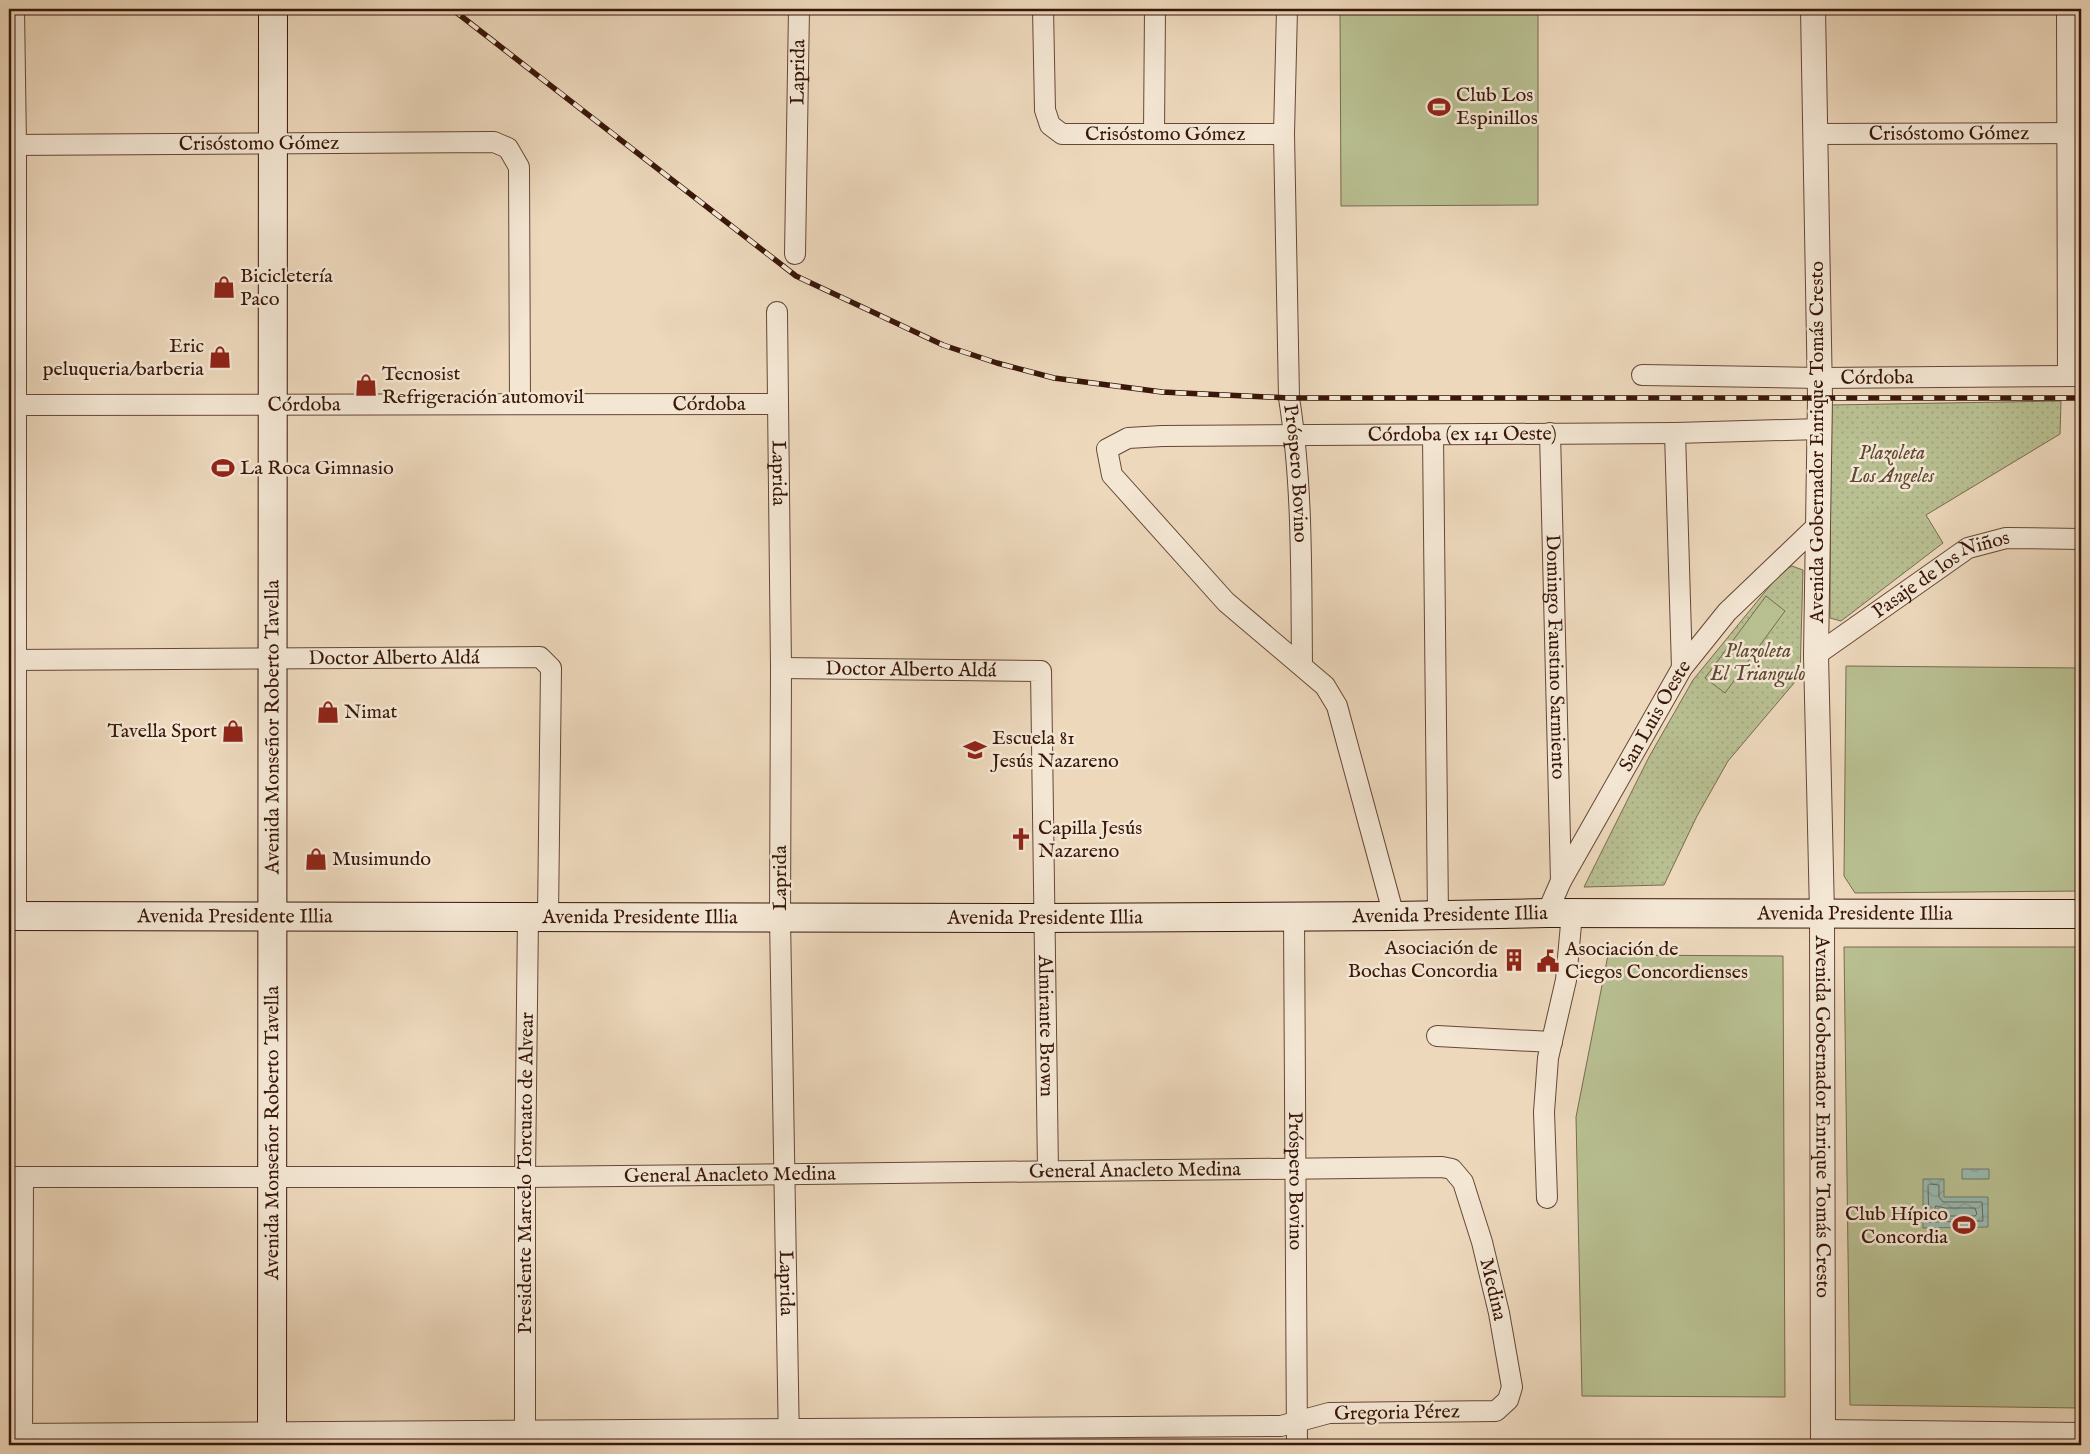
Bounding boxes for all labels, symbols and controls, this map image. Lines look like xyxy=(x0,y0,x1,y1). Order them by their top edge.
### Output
street label: Laprida xyxy=(785,39,811,105)
place label: Club Los Espinillos xyxy=(1456,83,1538,131)
sports icon: Club Los Espinillos xyxy=(1426,94,1452,120)
street label: Crisóstomo Gómez xyxy=(1869,121,2029,146)
street label: Crisóstomo Gómez xyxy=(1085,122,1245,147)
street label: Crisóstomo Gómez xyxy=(179,130,339,156)
street label: Avenida Gobernador Enrique Tomás Cresto xyxy=(1805,261,1830,624)
place label: Bicicletería Paco xyxy=(240,264,333,312)
shop icon: Bicicletería Paco xyxy=(211,274,237,300)
place label: Eric peluqueria/barberia xyxy=(43,334,204,382)
shop icon: Eric peluqueria/barberia xyxy=(207,344,233,370)
place label: Tecnosist Refrigeración automovil xyxy=(382,362,585,410)
street label: Córdoba xyxy=(1840,365,1914,390)
shop icon: Tecnosist Refrigeración automovil xyxy=(353,372,379,398)
street label: Córdoba xyxy=(267,392,341,417)
street label: Córdoba xyxy=(672,392,746,417)
street label: Próspero Bovino xyxy=(1278,403,1313,543)
street label: Córdoba (ex 141 Oeste) xyxy=(1368,421,1557,447)
street label: Laprida xyxy=(766,440,792,506)
park label: Plazoleta Los Angeles xyxy=(1849,441,1935,490)
sports icon: La Roca Gimnasio xyxy=(210,455,236,481)
place label: La Roca Gimnasio xyxy=(240,456,394,481)
street label: Pasaje de los Niños xyxy=(1867,525,2012,624)
street label: Domingo Faustino Sarmiento xyxy=(1540,534,1571,780)
street label: Avenida Monseñor Roberto Tavella xyxy=(260,580,285,875)
park label: Plazoleta El Triangulo xyxy=(1709,639,1806,688)
street label: Doctor Alberto Aldá xyxy=(308,645,480,671)
street label: San Luis Oeste xyxy=(1613,655,1696,776)
street label: Doctor Alberto Aldá xyxy=(825,656,997,683)
shop icon: Nimat xyxy=(315,699,341,725)
place label: Nimat xyxy=(344,700,398,725)
shop icon: Tavella Sport xyxy=(220,718,246,744)
place label: Tavella Sport xyxy=(108,719,217,744)
place label: Escuela 81 Jesús Nazareno xyxy=(990,726,1119,774)
school or university icon: Escuela 81 Jesús Nazareno xyxy=(962,737,988,763)
place label: Capilla Jesús Nazareno xyxy=(1038,816,1142,864)
church icon: Capilla Jesús Nazareno xyxy=(1008,826,1034,852)
street label: Laprida xyxy=(768,845,793,911)
shop icon: Musimundo xyxy=(303,846,329,872)
place label: Musimundo xyxy=(332,847,431,872)
street label: Avenida Presidente Illia xyxy=(1351,900,1548,929)
street label: Avenida Presidente Illia xyxy=(1756,901,1953,926)
street label: Avenida Presidente Illia xyxy=(136,904,333,929)
street label: Avenida Presidente Illia xyxy=(541,905,738,930)
street label: Avenida Presidente Illia xyxy=(946,905,1143,931)
street label: Avenida Gobernador Enrique Tomás Cresto xyxy=(1810,935,1835,1298)
place label: Asociación de Bochas Concordia xyxy=(1348,936,1498,984)
place label: Asociación de Ciegos Concordienses xyxy=(1564,937,1748,985)
building icon: Asociación de Bochas Concordia xyxy=(1501,947,1527,973)
public building icon: Asociación de Ciegos Concordienses xyxy=(1535,948,1561,974)
street label: Almirante Brown xyxy=(1032,954,1059,1097)
street label: Avenida Monseñor Roberto Tavella xyxy=(260,986,285,1281)
street label: Presidente Marcelo Torcuato de Alvear xyxy=(513,1011,539,1334)
street label: Próspero Bovino xyxy=(1283,1112,1308,1251)
street label: General Anacleto Medina xyxy=(1029,1157,1241,1184)
street label: General Anacleto Medina xyxy=(624,1161,836,1188)
place label: Club Hípico Concordia xyxy=(1845,1202,1948,1250)
sports icon: Club Hípico Concordia xyxy=(1951,1212,1977,1238)
street label: Laprida xyxy=(773,1250,799,1316)
street label: Medina xyxy=(1474,1256,1513,1323)
street label: Gregoria Pérez xyxy=(1334,1399,1460,1427)

